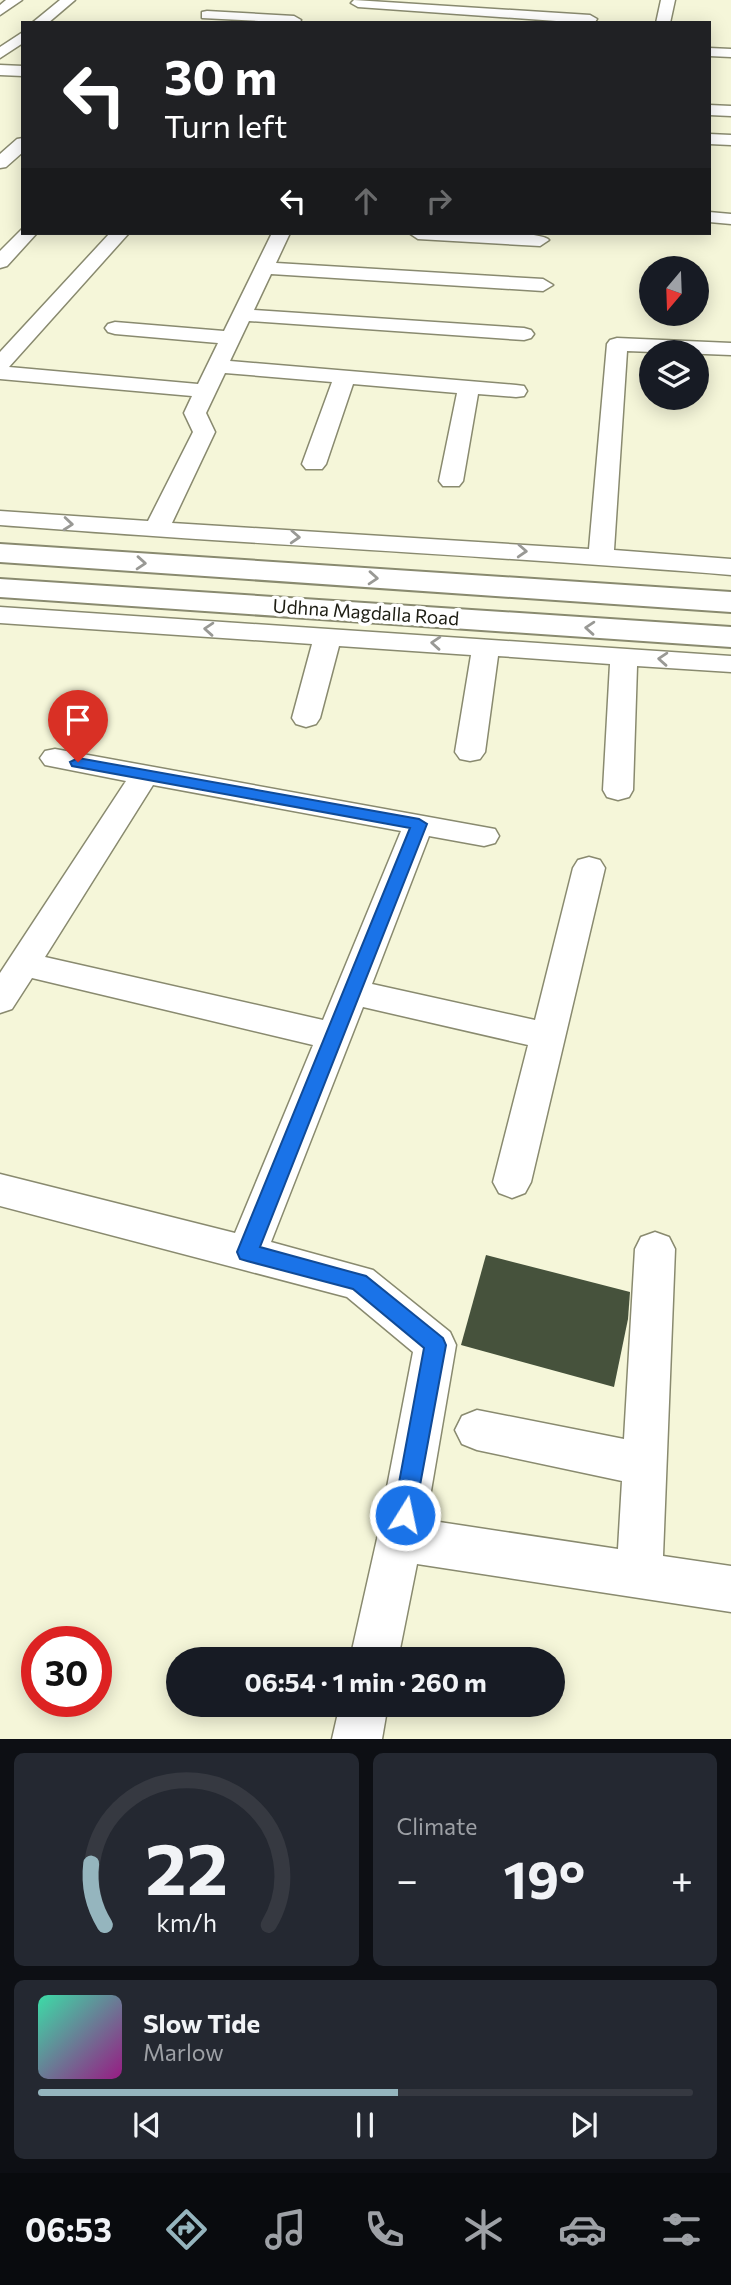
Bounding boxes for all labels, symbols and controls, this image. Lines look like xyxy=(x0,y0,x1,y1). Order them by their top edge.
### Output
text: 30 m xyxy=(164,45,277,105)
icon: left xyxy=(49,49,140,140)
text: Turn left xyxy=(164,105,288,145)
icon: left xyxy=(274,182,312,220)
icon: ahead xyxy=(347,182,385,220)
icon: right xyxy=(420,182,458,220)
north arrow xyxy=(639,256,709,326)
map controls xyxy=(639,256,709,410)
button: layers xyxy=(639,340,709,410)
one-way arrow xyxy=(63,516,74,531)
one-way arrow xyxy=(290,529,301,544)
one-way arrow xyxy=(517,543,528,558)
one-way arrow xyxy=(136,555,147,570)
one-way arrow xyxy=(368,570,379,585)
street label: Udhna Magdalla Road xyxy=(272,594,460,629)
one-way arrow xyxy=(584,620,595,635)
one-way arrow xyxy=(203,621,214,636)
one-way arrow xyxy=(430,636,441,651)
one-way arrow xyxy=(657,652,668,667)
pin xyxy=(48,690,108,762)
icon: arrive xyxy=(59,701,97,739)
position arrow xyxy=(368,1478,442,1552)
speed limit sign: 30 xyxy=(21,1626,112,1717)
text: 06:54 · 1 min · 260 m xyxy=(244,1666,487,1697)
text: Climate xyxy=(397,1812,478,1840)
text: 22 xyxy=(145,1822,228,1911)
text: 19° xyxy=(504,1846,585,1910)
text: − xyxy=(397,1855,418,1902)
text: + xyxy=(671,1855,693,1902)
text: km/h xyxy=(156,1907,217,1937)
text: Slow Tide xyxy=(143,2007,260,2038)
text: Marlow xyxy=(143,2038,224,2066)
icon: previous xyxy=(128,2106,166,2144)
icon: pause xyxy=(346,2106,384,2144)
icon: next xyxy=(565,2106,603,2144)
icon: directions xyxy=(162,2205,211,2254)
icon: music xyxy=(261,2205,310,2254)
icon: phone xyxy=(360,2205,409,2254)
icon: climate xyxy=(459,2205,508,2254)
icon: car xyxy=(558,2205,607,2254)
icon: filters xyxy=(657,2205,706,2254)
text: 06:53 xyxy=(25,2209,112,2249)

